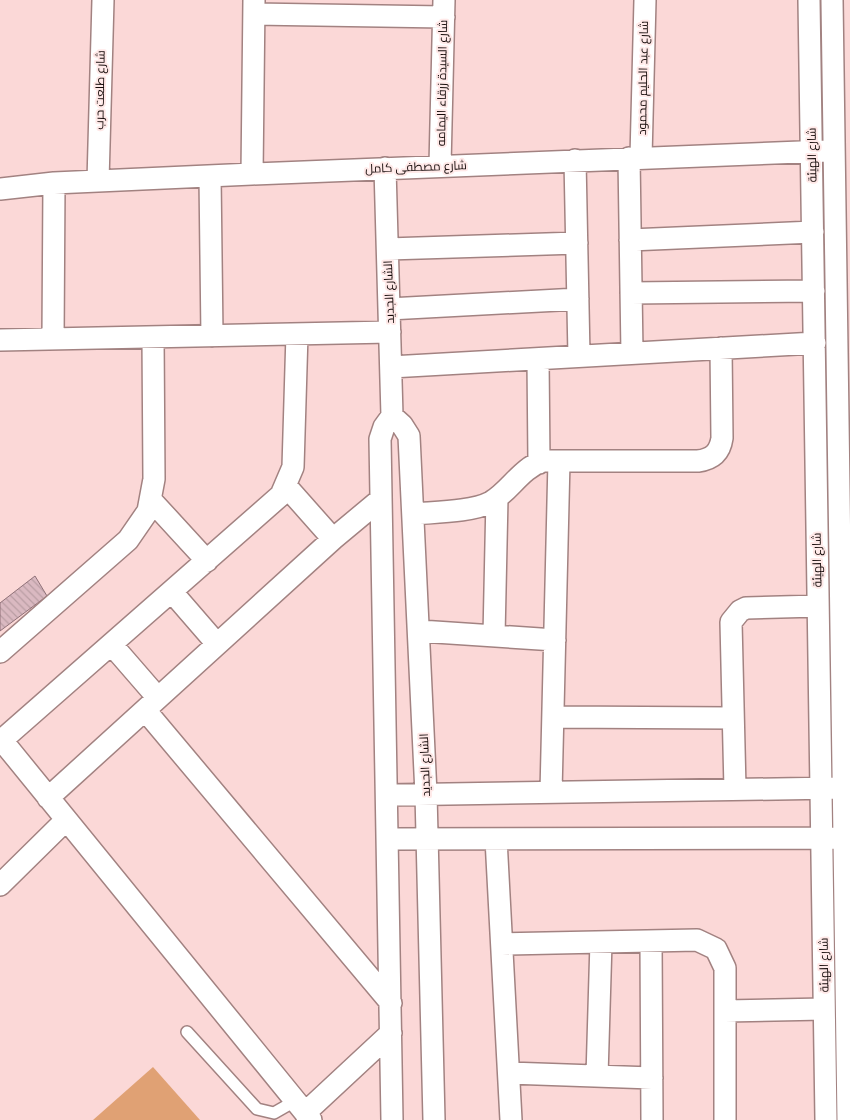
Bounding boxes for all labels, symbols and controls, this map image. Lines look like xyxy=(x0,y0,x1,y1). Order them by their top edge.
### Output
street label: شارع السيدة زرقاء اليمامه xyxy=(432,20,451,146)
street label: شارع عبد الحليم محمود xyxy=(633,21,652,135)
street label: شارع طلعت حرب xyxy=(90,50,109,130)
street label: شارع الهيئة xyxy=(803,127,820,183)
street label: شارع مصطفى كامل xyxy=(365,156,467,177)
street label: الشارع الجديد xyxy=(379,260,398,324)
street label: شارع الهيئة xyxy=(808,532,825,588)
street label: الشارع الجديد xyxy=(415,733,434,797)
street label: شارع الهيئة xyxy=(815,937,832,993)

